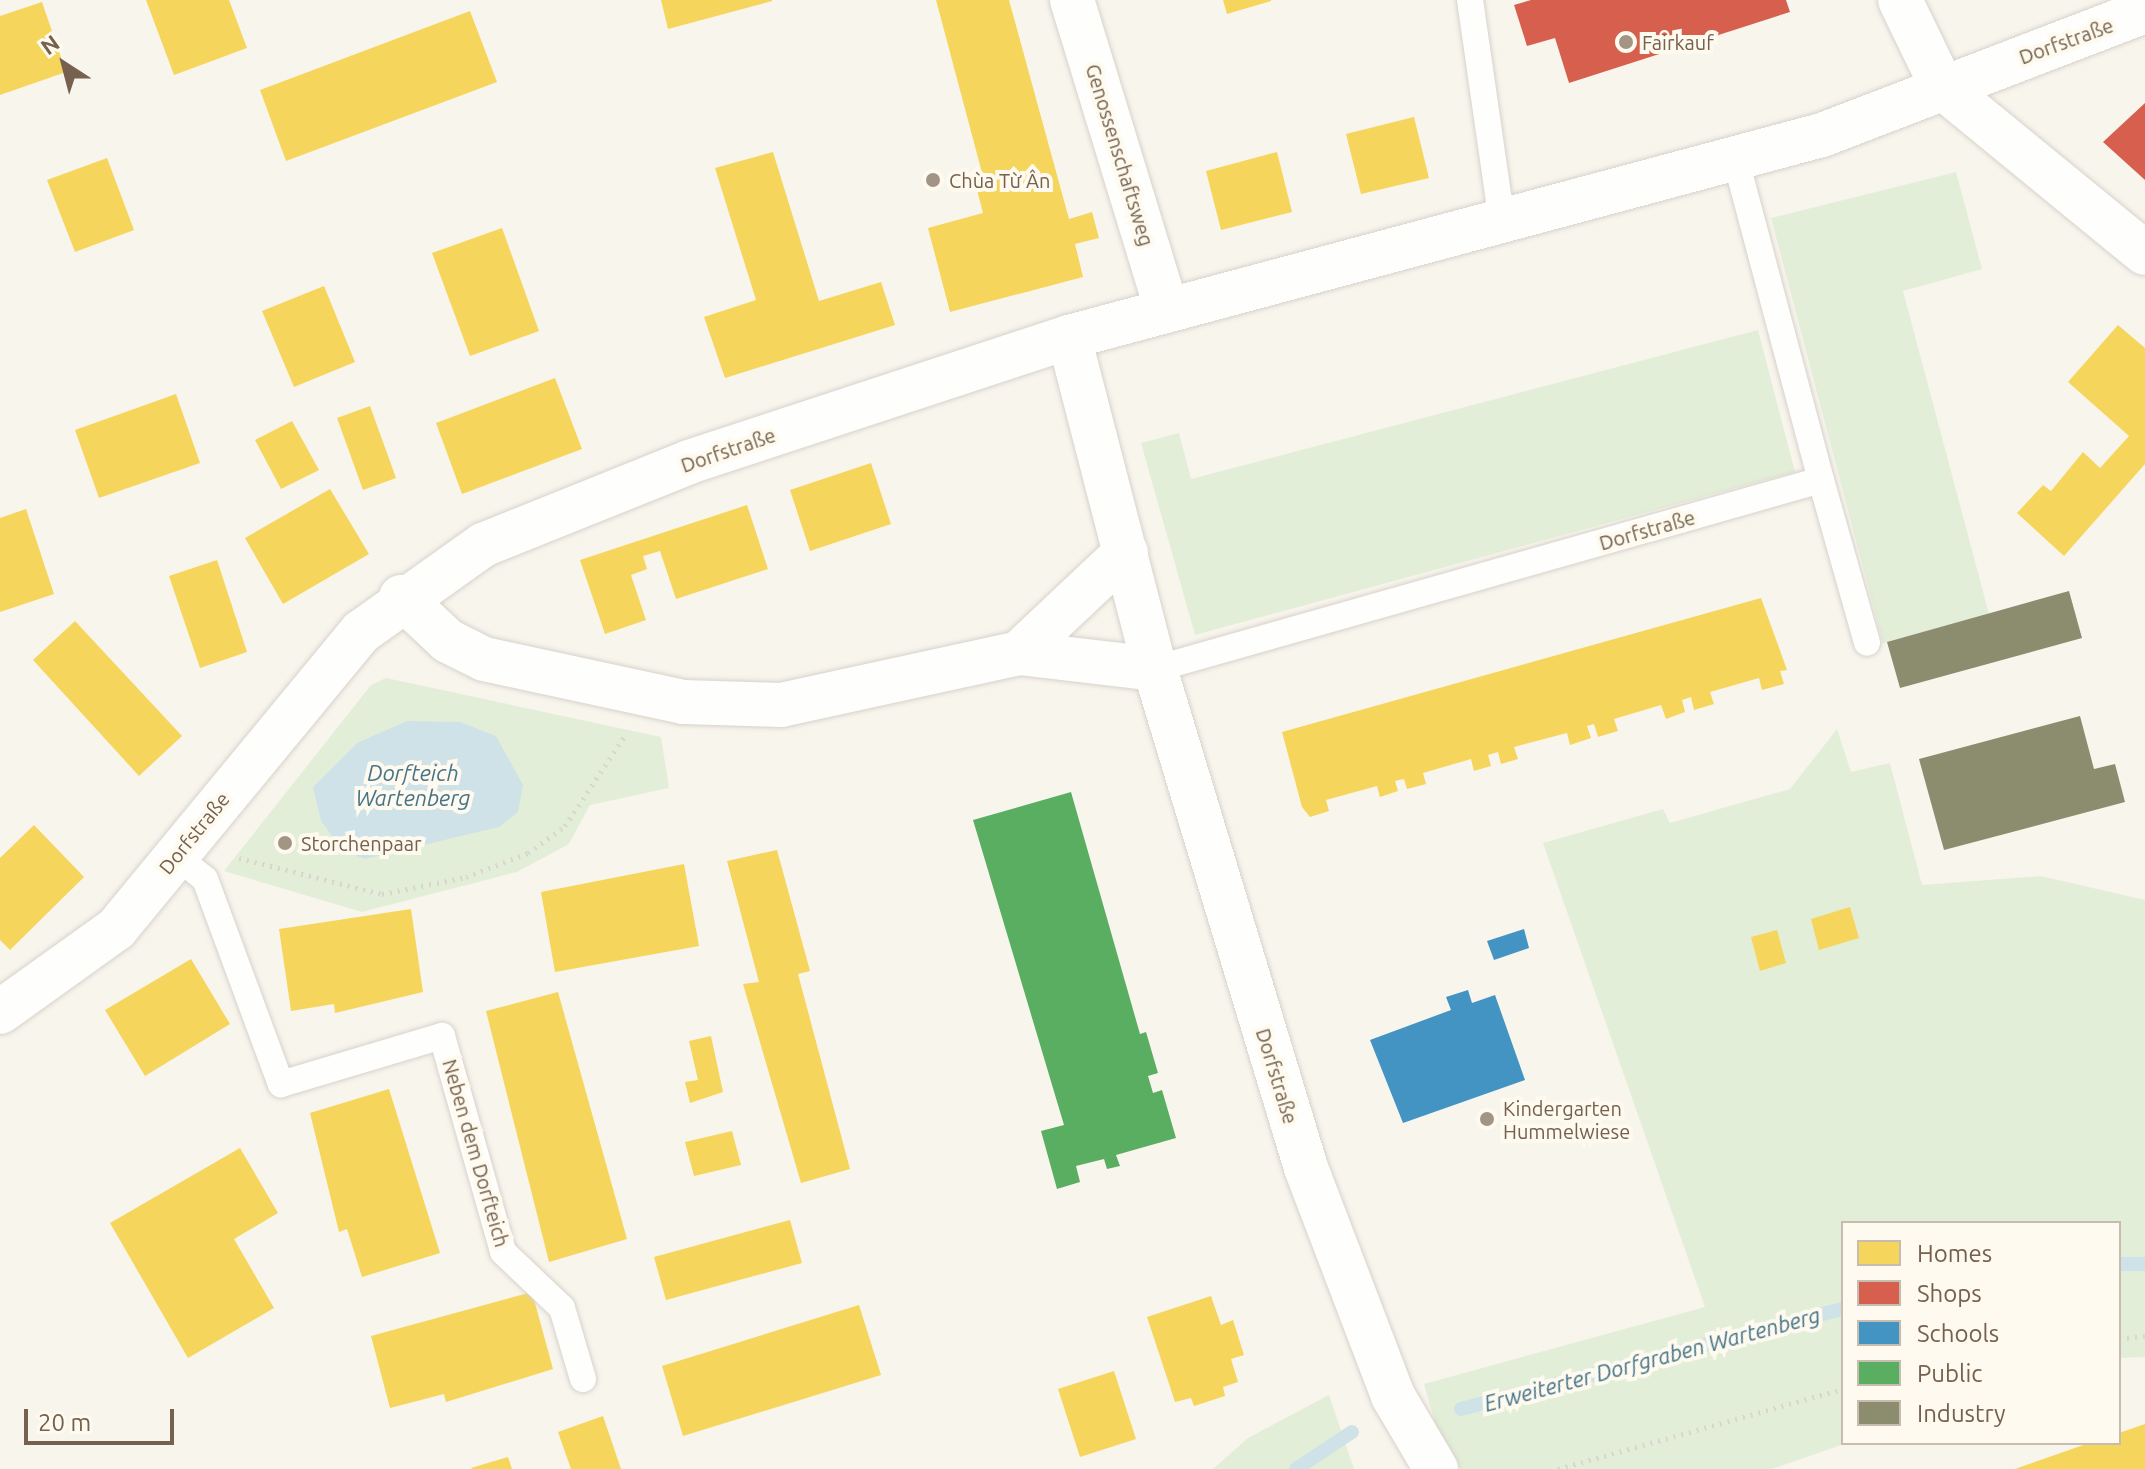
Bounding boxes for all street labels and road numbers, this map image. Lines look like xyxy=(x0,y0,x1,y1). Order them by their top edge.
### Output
street label: Dorfstraße xyxy=(2016,13,2116,69)
street label: Genossenschaftsweg xyxy=(1081,61,1159,249)
street label: Dorfstraße xyxy=(678,423,778,477)
street label: Dorfstraße xyxy=(1596,505,1698,555)
street label: Dorfstraße xyxy=(154,787,234,879)
street label: Dorfstraße xyxy=(1251,1025,1303,1127)
street label: Neben dem Dorfteich xyxy=(438,1056,514,1250)

